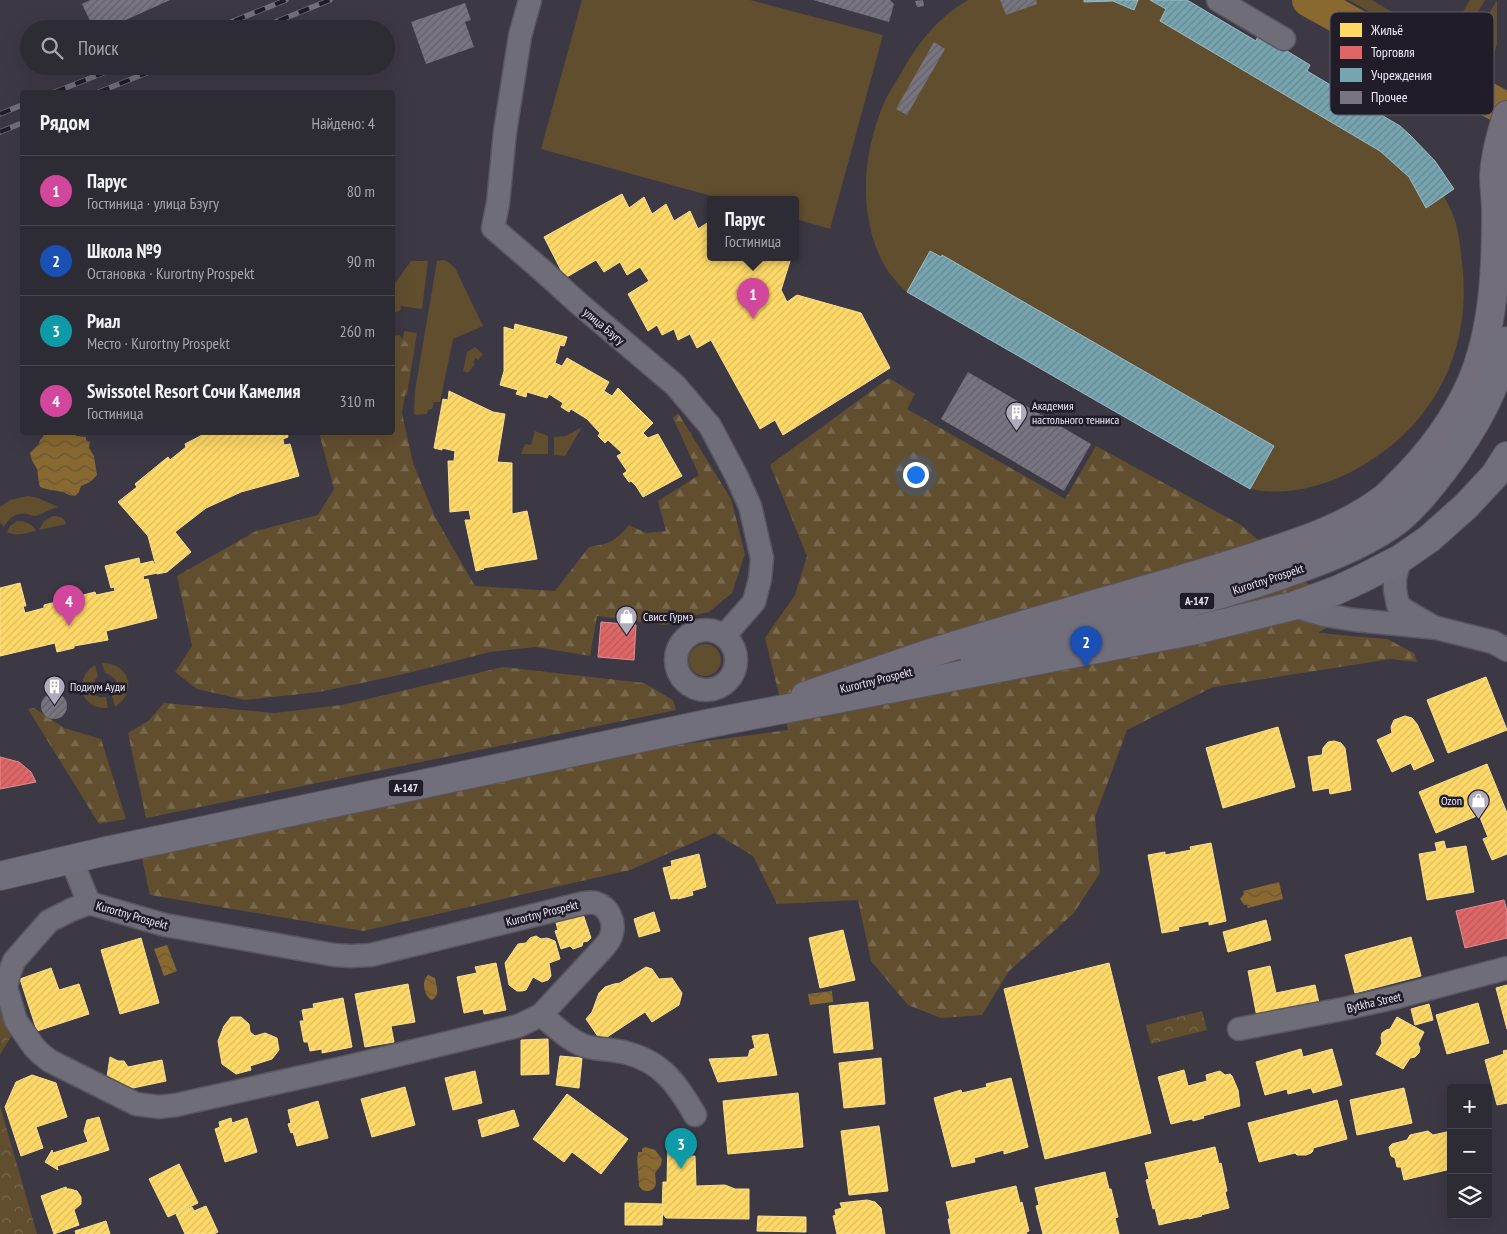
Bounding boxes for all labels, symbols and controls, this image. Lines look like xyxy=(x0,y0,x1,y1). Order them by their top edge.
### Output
legend xyxy=(1330,12,1494,115)
search box xyxy=(20,20,395,75)
text: Жильё xyxy=(1370,21,1403,39)
icon: search xyxy=(38,34,66,62)
text: Поиск xyxy=(78,36,119,60)
text: Торговля xyxy=(1371,43,1415,61)
text: Учреждения xyxy=(1371,66,1432,84)
text: Прочее xyxy=(1371,88,1408,106)
text: Рядом xyxy=(40,109,90,136)
text: Найдено: 4 xyxy=(312,113,375,133)
text: Парус xyxy=(87,169,127,193)
text: 1 xyxy=(52,181,60,201)
text: 80 m xyxy=(347,181,375,201)
text: Гостиница · улица Бзугу xyxy=(87,193,219,213)
popup xyxy=(707,196,799,261)
text: Парус xyxy=(725,207,765,231)
text: Гостиница xyxy=(725,231,781,251)
text: Школа №9 xyxy=(87,239,162,263)
text: 2 xyxy=(52,251,60,271)
text: 90 m xyxy=(347,251,375,271)
text: Остановка · Kurortny Prospekt xyxy=(87,263,255,283)
pin: 1 xyxy=(737,278,769,319)
street label: улица Бзугу xyxy=(580,304,628,348)
text: Риал xyxy=(87,309,120,333)
text: 3 xyxy=(52,321,60,341)
text: 260 m xyxy=(340,321,375,341)
text: Место · Kurortny Prospekt xyxy=(87,333,230,353)
text: Swissotel Resort Сочи Камелия xyxy=(87,379,300,403)
text: 4 xyxy=(52,391,60,411)
text: 310 m xyxy=(340,391,375,411)
place label: Академия настольного тенниса xyxy=(1032,398,1120,427)
building icon: Академия настольного тенниса xyxy=(1004,400,1028,431)
text: Гостиница xyxy=(87,403,143,423)
your location xyxy=(903,462,929,488)
street label: Kurortny Prospekt xyxy=(1231,560,1306,598)
pin: 4 xyxy=(53,585,85,626)
road number: А-147 xyxy=(1180,592,1214,610)
shop icon: Свисс Гурмэ xyxy=(615,604,639,635)
place label: Свисс Гурмэ xyxy=(643,609,694,624)
pin: 2 xyxy=(1070,626,1102,667)
street label: Kurortny Prospekt xyxy=(838,664,914,696)
building icon: Подиум Ауди xyxy=(42,674,66,705)
place label: Подиум Ауди xyxy=(70,679,125,694)
road number: А-147 xyxy=(388,780,424,796)
shop icon: Ozon xyxy=(1466,788,1490,819)
place label: Ozon xyxy=(1441,793,1462,808)
street label: Kurortny Prospekt xyxy=(504,897,580,929)
street label: Kurortny Prospekt xyxy=(94,898,170,933)
street label: Bytkha Street xyxy=(1345,988,1403,1016)
map controls xyxy=(1447,1084,1492,1219)
button: + xyxy=(1447,1084,1492,1129)
pin: 3 xyxy=(665,1128,697,1169)
button: − xyxy=(1447,1129,1492,1174)
button: layers xyxy=(1447,1174,1492,1219)

